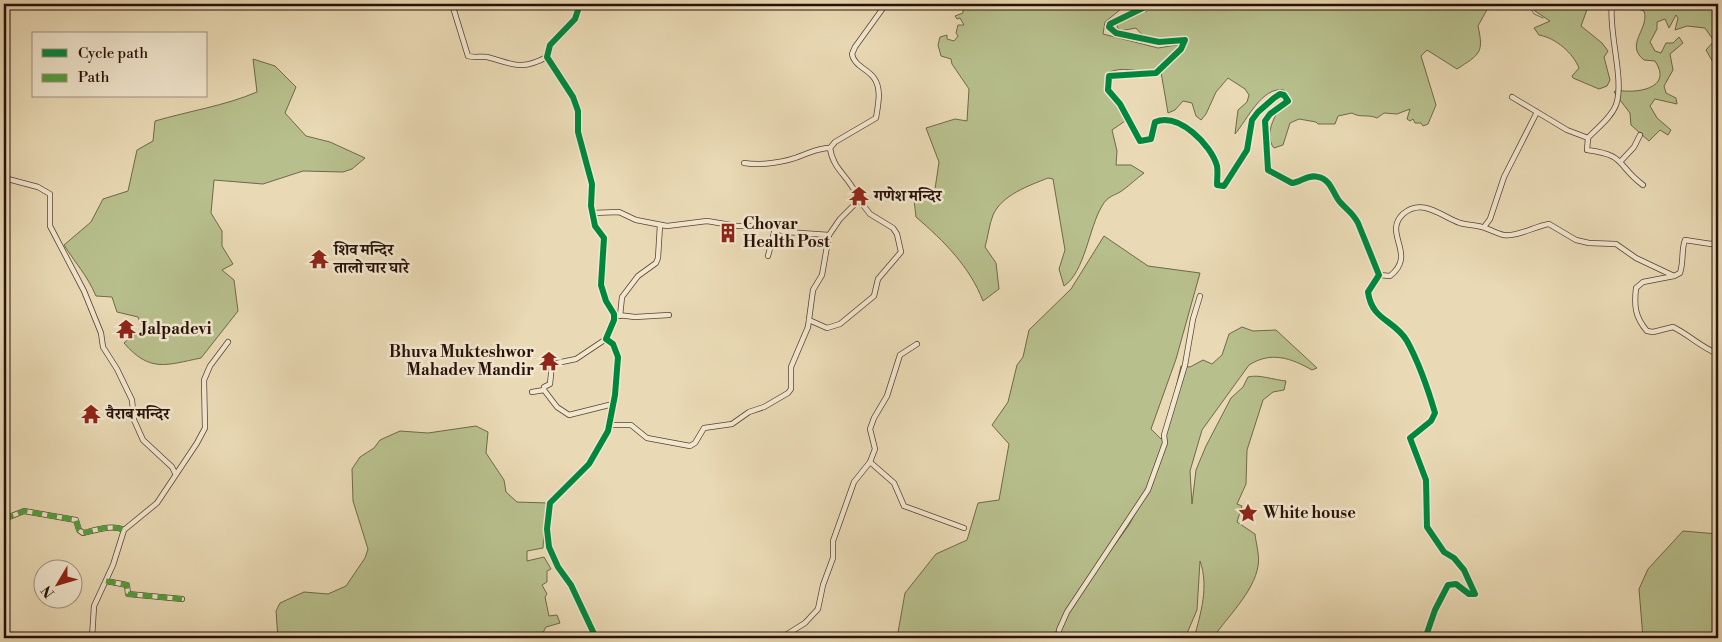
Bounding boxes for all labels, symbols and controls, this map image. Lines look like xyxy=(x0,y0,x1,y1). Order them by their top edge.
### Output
legend xyxy=(32,32,208,98)
text: Cycle path xyxy=(78,44,148,63)
text: Path xyxy=(78,68,110,87)
temple icon: गणेश मन्दिर xyxy=(848,185,870,207)
place label: गणेश मन्दिर xyxy=(873,186,943,206)
place label: Chovar Health Post xyxy=(743,214,830,252)
building icon: Chovar Health Post xyxy=(717,222,739,244)
place label: शिव मन्दिर तालो चार घारे xyxy=(333,240,410,278)
temple icon: शिव मन्दिर तालो चार घारे xyxy=(308,248,330,270)
temple icon: Jalpadevi xyxy=(115,318,137,340)
place label: Jalpadevi xyxy=(139,319,212,339)
place label: Bhuva Mukteshwor Mahadev Mandir xyxy=(389,342,534,380)
temple icon: Bhuva Mukteshwor Mahadev Mandir xyxy=(538,350,560,372)
temple icon: वैराब मन्दिर xyxy=(80,403,102,425)
place label: वैराब मन्दिर xyxy=(105,404,171,424)
place icon: White house xyxy=(1237,502,1259,524)
place label: White house xyxy=(1262,503,1356,523)
north arrow xyxy=(32,560,82,610)
text: N xyxy=(38,581,59,601)

